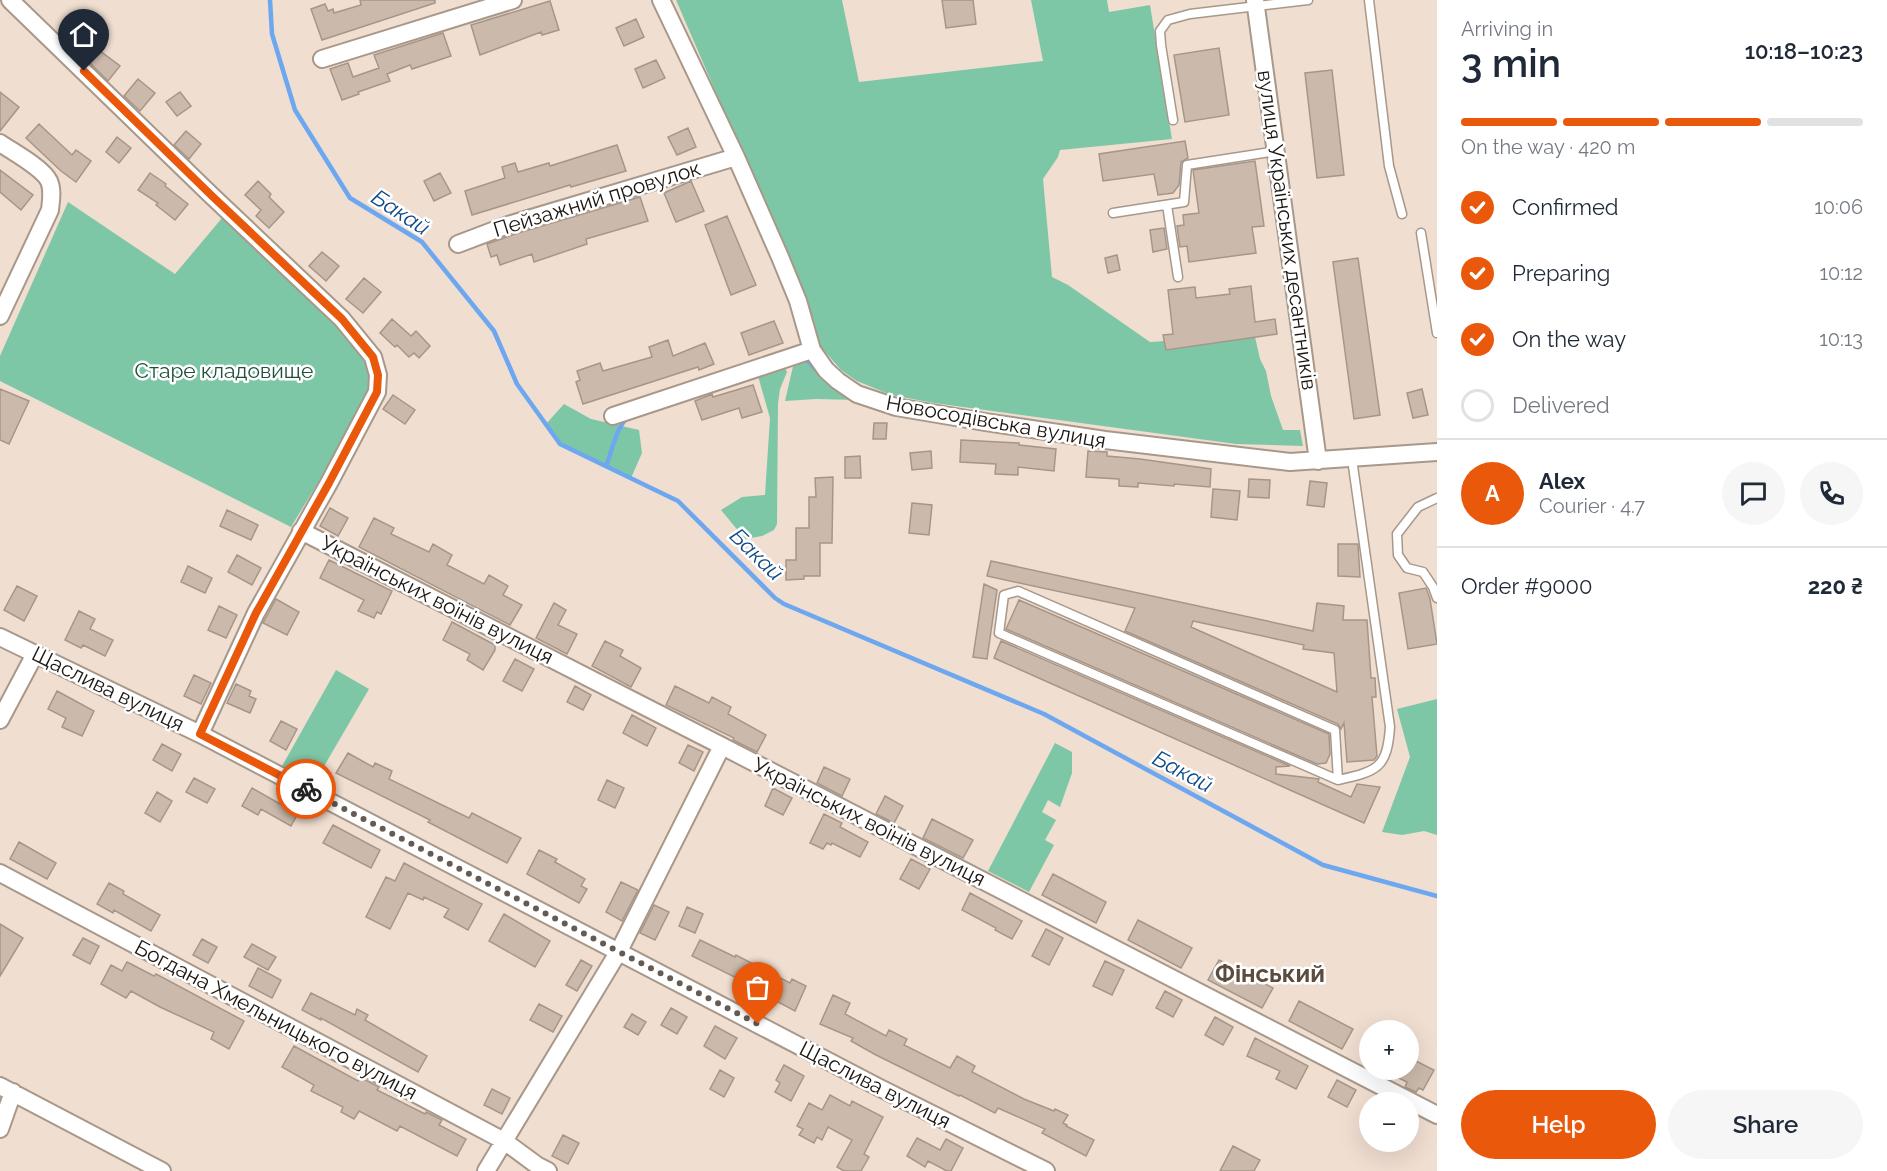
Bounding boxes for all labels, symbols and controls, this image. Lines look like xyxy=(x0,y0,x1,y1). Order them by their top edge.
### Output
pin xyxy=(58,9,109,71)
text: Arriving in xyxy=(1461,17,1553,41)
icon: home xyxy=(67,18,100,51)
text: 10:18–10:23 xyxy=(1745,38,1863,64)
text: 3 min xyxy=(1461,40,1561,86)
street label: вулиця Українських десантників xyxy=(1253,68,1322,392)
text: On the way · 420 m xyxy=(1461,135,1635,159)
street label: Пейзажний провулок xyxy=(490,155,704,242)
water label: Бакай xyxy=(367,184,435,240)
icon: check xyxy=(1461,191,1494,224)
text: Confirmed xyxy=(1512,194,1619,220)
text: 10:06 xyxy=(1814,195,1863,219)
icon: check xyxy=(1461,257,1494,290)
text: Preparing xyxy=(1512,260,1610,286)
text: 10:12 xyxy=(1819,261,1863,285)
icon: check xyxy=(1461,323,1494,356)
text: On the way xyxy=(1512,326,1626,352)
text: 10:13 xyxy=(1819,327,1863,351)
park label: Старе кладовище xyxy=(135,358,313,383)
street label: Новосодівська вулиця xyxy=(884,390,1108,453)
text: Delivered xyxy=(1512,392,1610,418)
button: chat xyxy=(1722,462,1785,525)
button: phone xyxy=(1800,462,1863,525)
text: Alex xyxy=(1539,468,1585,494)
text: A xyxy=(1485,480,1500,506)
text: Courier · 4.7 xyxy=(1539,494,1645,518)
water label: Бакай xyxy=(725,522,789,586)
street label: Українських воїнів вулиця xyxy=(317,530,558,669)
text: Order #9000 xyxy=(1461,573,1593,599)
text: 220 ₴ xyxy=(1808,573,1863,599)
street label: Щаслива вулиця xyxy=(28,641,188,736)
water label: Бакай xyxy=(1149,744,1217,798)
street label: Українських воїнів вулиця xyxy=(749,752,990,891)
courier xyxy=(276,759,336,819)
icon: bike xyxy=(290,773,323,806)
street label: Богдана Хмельницького вулиця xyxy=(131,934,422,1105)
district label: Фінський xyxy=(1215,959,1325,988)
pin xyxy=(732,962,783,1024)
icon: bag xyxy=(741,971,774,1004)
map controls xyxy=(1359,1020,1419,1152)
button: + xyxy=(1359,1020,1419,1080)
street label: Щаслива вулиця xyxy=(795,1036,955,1133)
button: Help xyxy=(1461,1090,1656,1159)
button: Share xyxy=(1668,1090,1863,1159)
button: − xyxy=(1359,1092,1419,1152)

